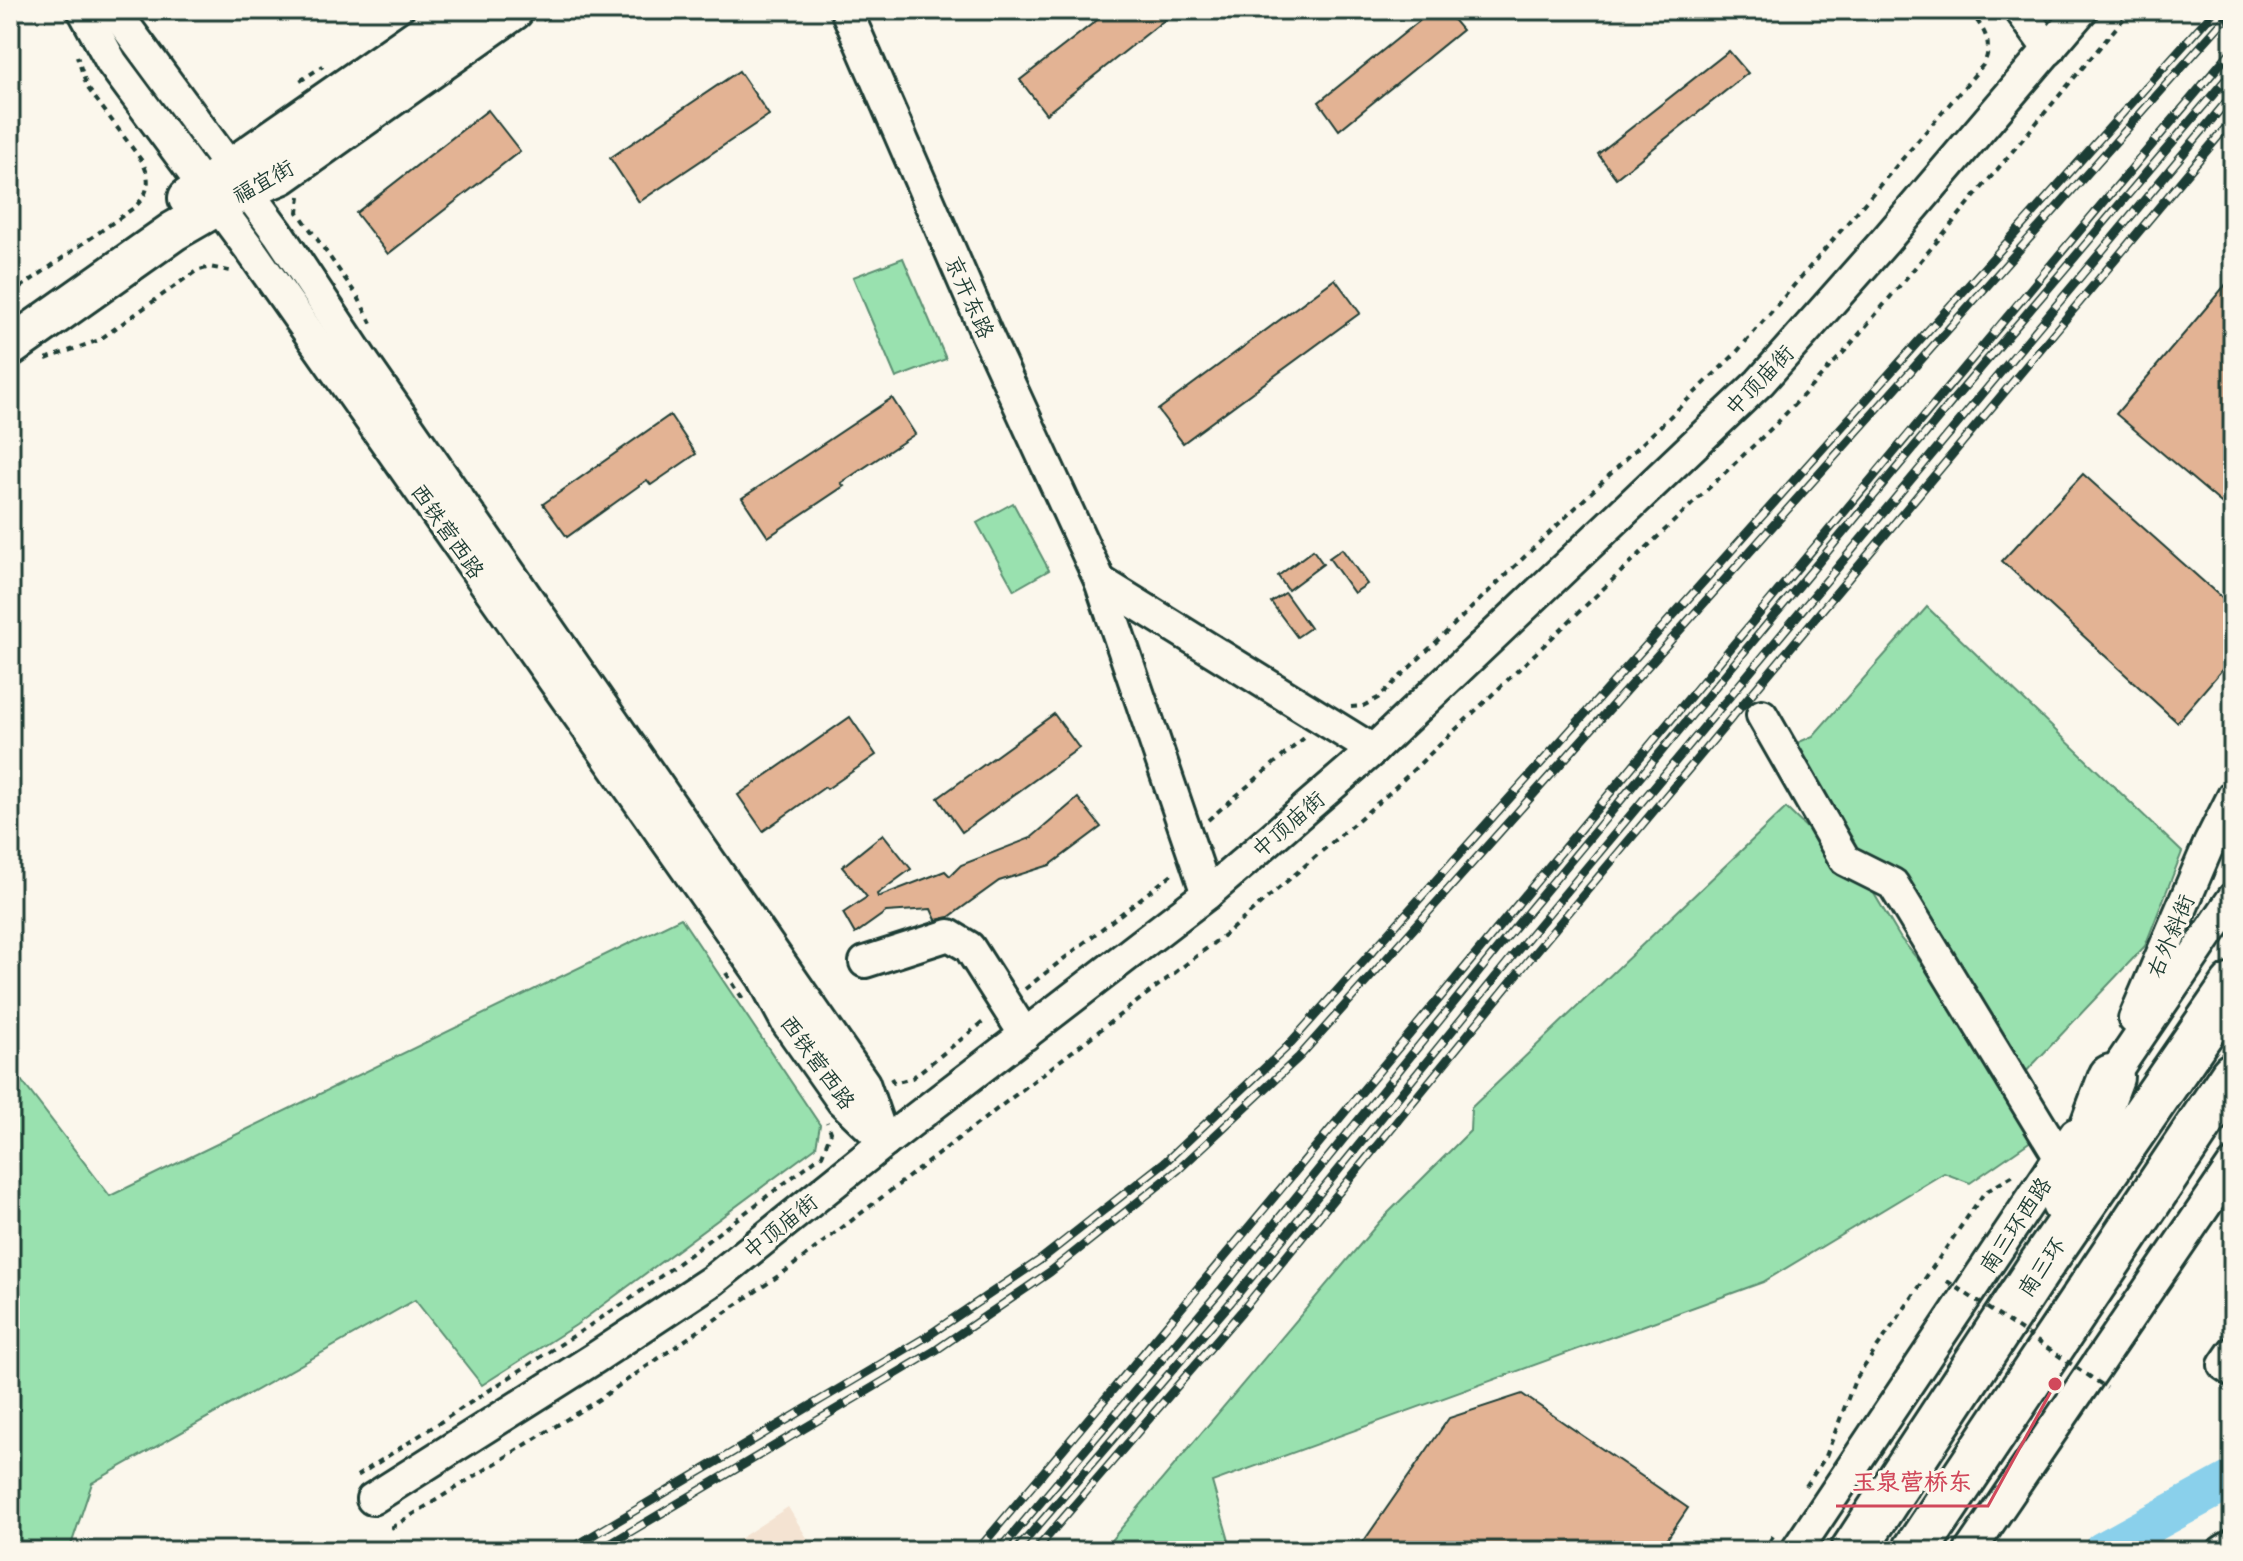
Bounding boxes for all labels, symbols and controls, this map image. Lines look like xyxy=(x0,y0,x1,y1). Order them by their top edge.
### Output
street label: 福宜街 xyxy=(227,152,299,209)
street label: 京开东路 xyxy=(939,251,1002,343)
street label: 中顶庙街 xyxy=(1718,338,1800,421)
street label: 西铁营西路 xyxy=(405,477,492,584)
street label: 中顶庙街 xyxy=(1245,784,1330,863)
street label: 右外斜街 xyxy=(2139,890,2200,982)
street label: 西铁营西路 xyxy=(774,1009,862,1115)
street label: 南三环西路 xyxy=(1973,1172,2057,1278)
street label: 中顶庙街 xyxy=(736,1187,823,1265)
street label: 南三环 xyxy=(2012,1232,2070,1302)
callout: 玉泉营桥东 xyxy=(1836,1458,1988,1506)
text: 玉泉营桥东 xyxy=(1852,1465,1972,1496)

